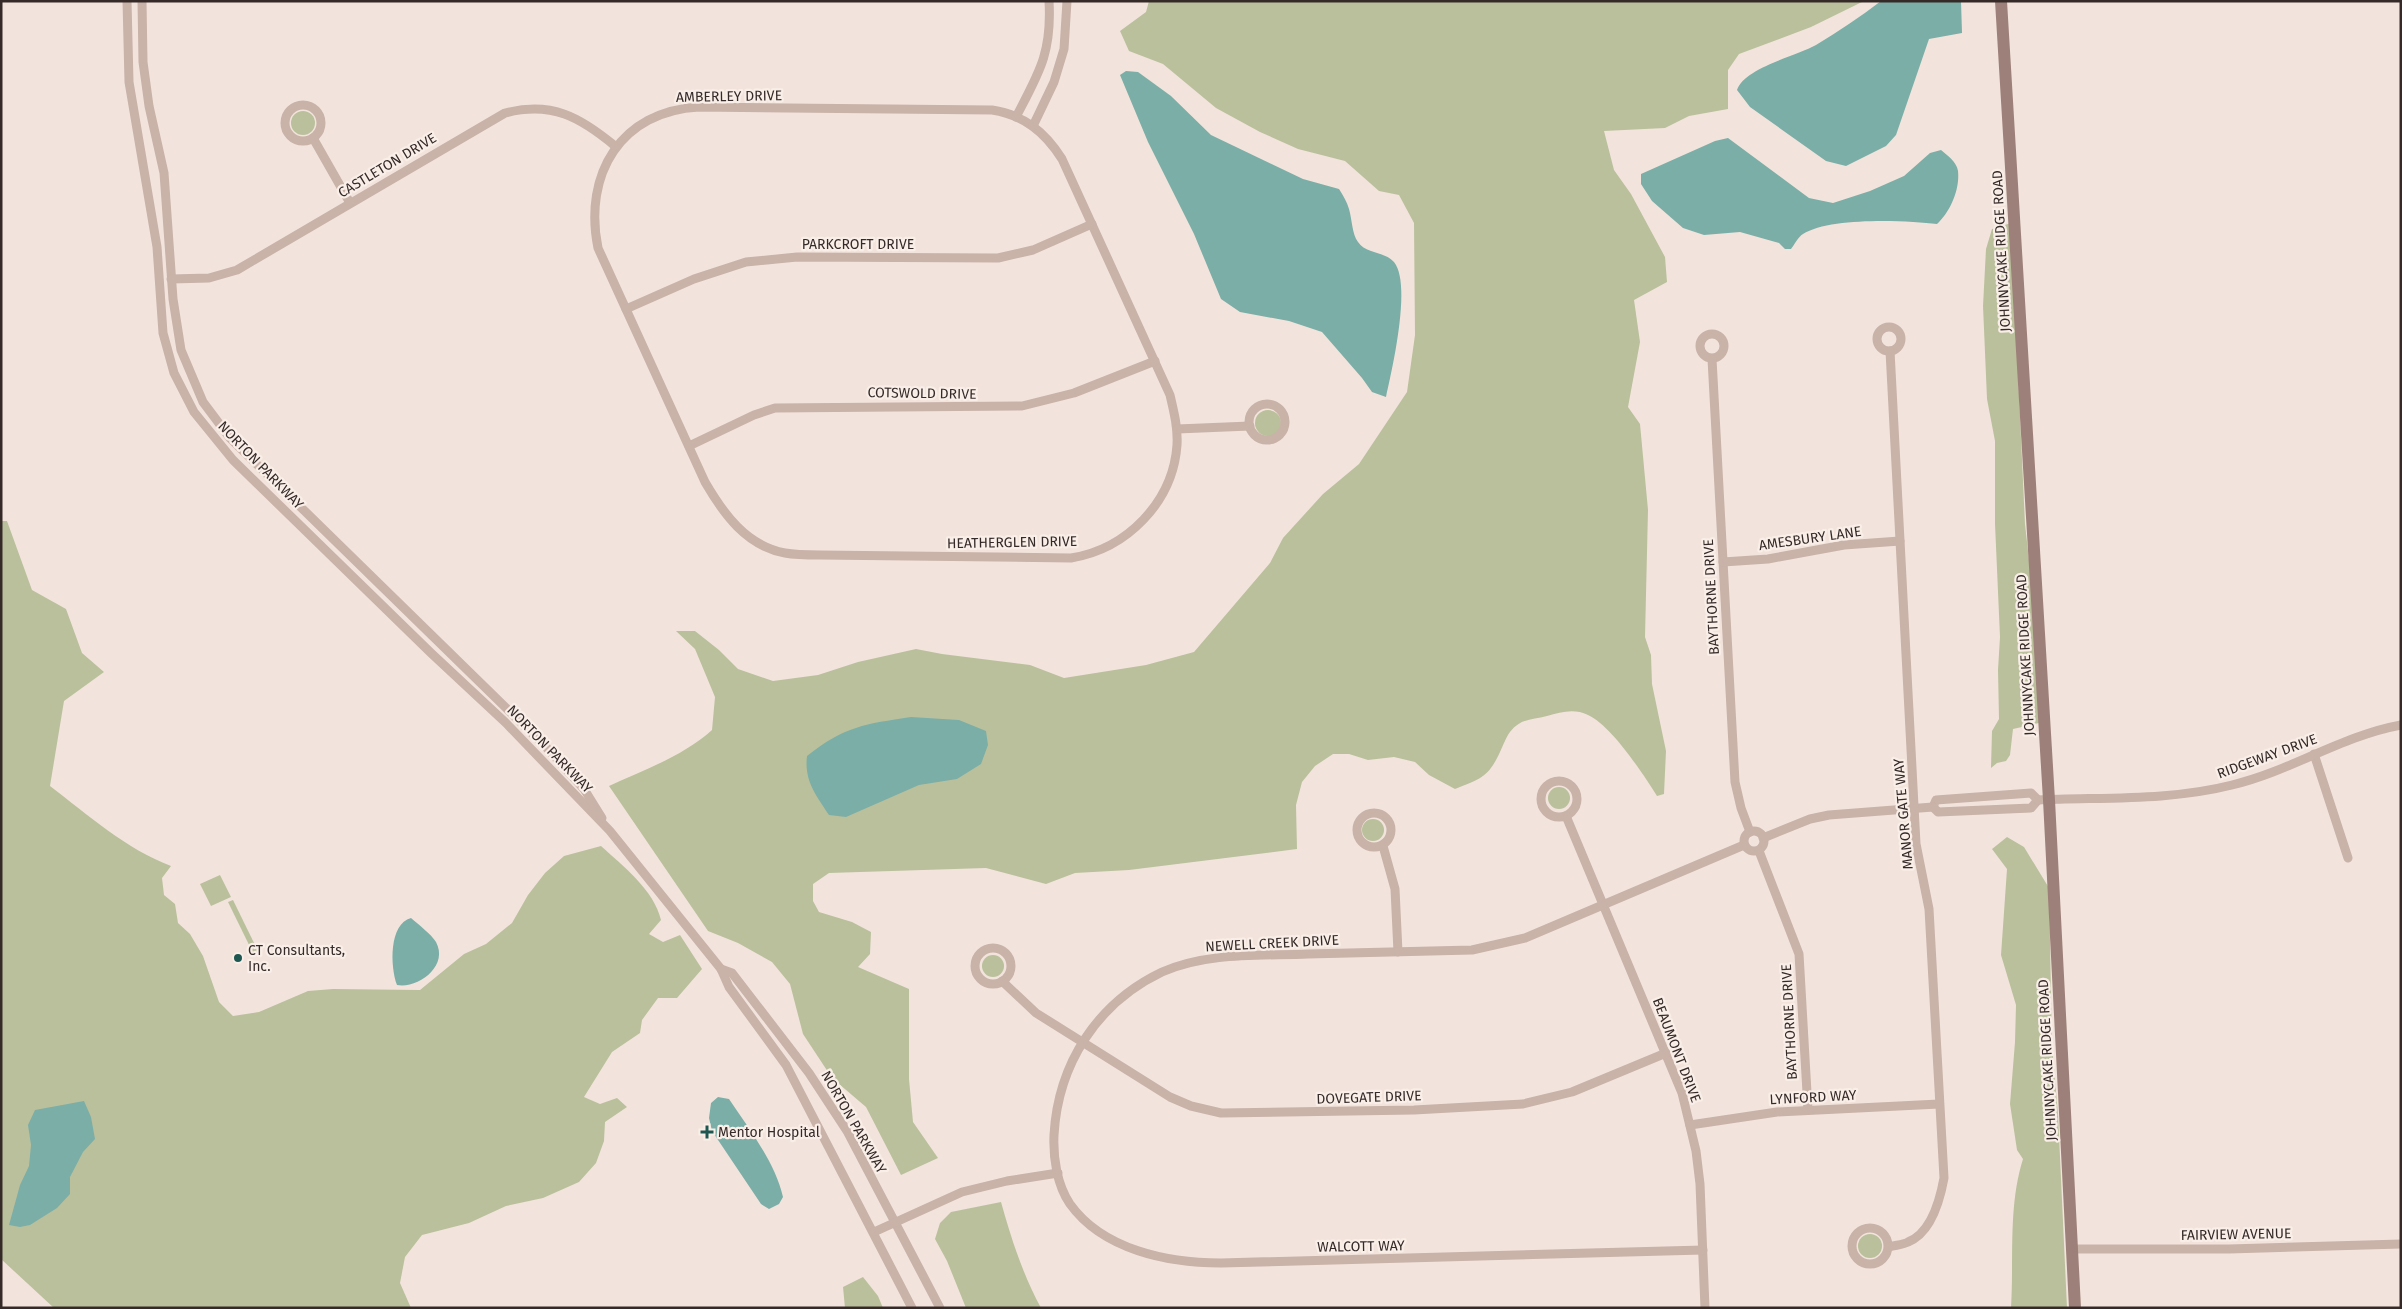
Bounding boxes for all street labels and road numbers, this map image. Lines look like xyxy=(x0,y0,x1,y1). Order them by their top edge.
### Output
street label: AMBERLEY DRIVE xyxy=(676,87,782,106)
street label: CASTLETON DRIVE xyxy=(335,129,439,201)
street label: JOHNNYCAKE RIDGE ROAD xyxy=(1989,170,2014,332)
street label: PARKCROFT DRIVE xyxy=(802,236,914,253)
street label: COTSWOLD DRIVE xyxy=(867,384,977,403)
street label: NORTON PARKWAY xyxy=(214,418,307,513)
street label: AMESBURY LANE xyxy=(1758,523,1862,554)
street label: HEATHERGLEN DRIVE xyxy=(947,533,1077,552)
street label: BAYTHORNE DRIVE xyxy=(1700,539,1723,655)
street label: JOHNNYCAKE RIDGE ROAD xyxy=(2013,574,2038,736)
street label: NORTON PARKWAY xyxy=(503,702,596,797)
street label: RIDGEWAY DRIVE xyxy=(2215,731,2319,782)
street label: MANOR GATE WAY xyxy=(1890,757,1917,870)
street label: NEWELL CREEK DRIVE xyxy=(1205,932,1339,955)
street label: BAYTHORNE DRIVE xyxy=(1778,964,1801,1080)
street label: JOHNNYCAKE RIDGE ROAD xyxy=(2035,979,2060,1141)
street label: BEAUMONT DRIVE xyxy=(1649,995,1704,1105)
street label: NORTON PARKWAY xyxy=(817,1068,890,1177)
street label: DOVEGATE DRIVE xyxy=(1316,1087,1422,1108)
street label: LYNFORD WAY xyxy=(1769,1087,1857,1108)
street label: FAIRVIEW AVENUE xyxy=(2180,1225,2292,1244)
street label: WALCOTT WAY xyxy=(1317,1237,1405,1256)

